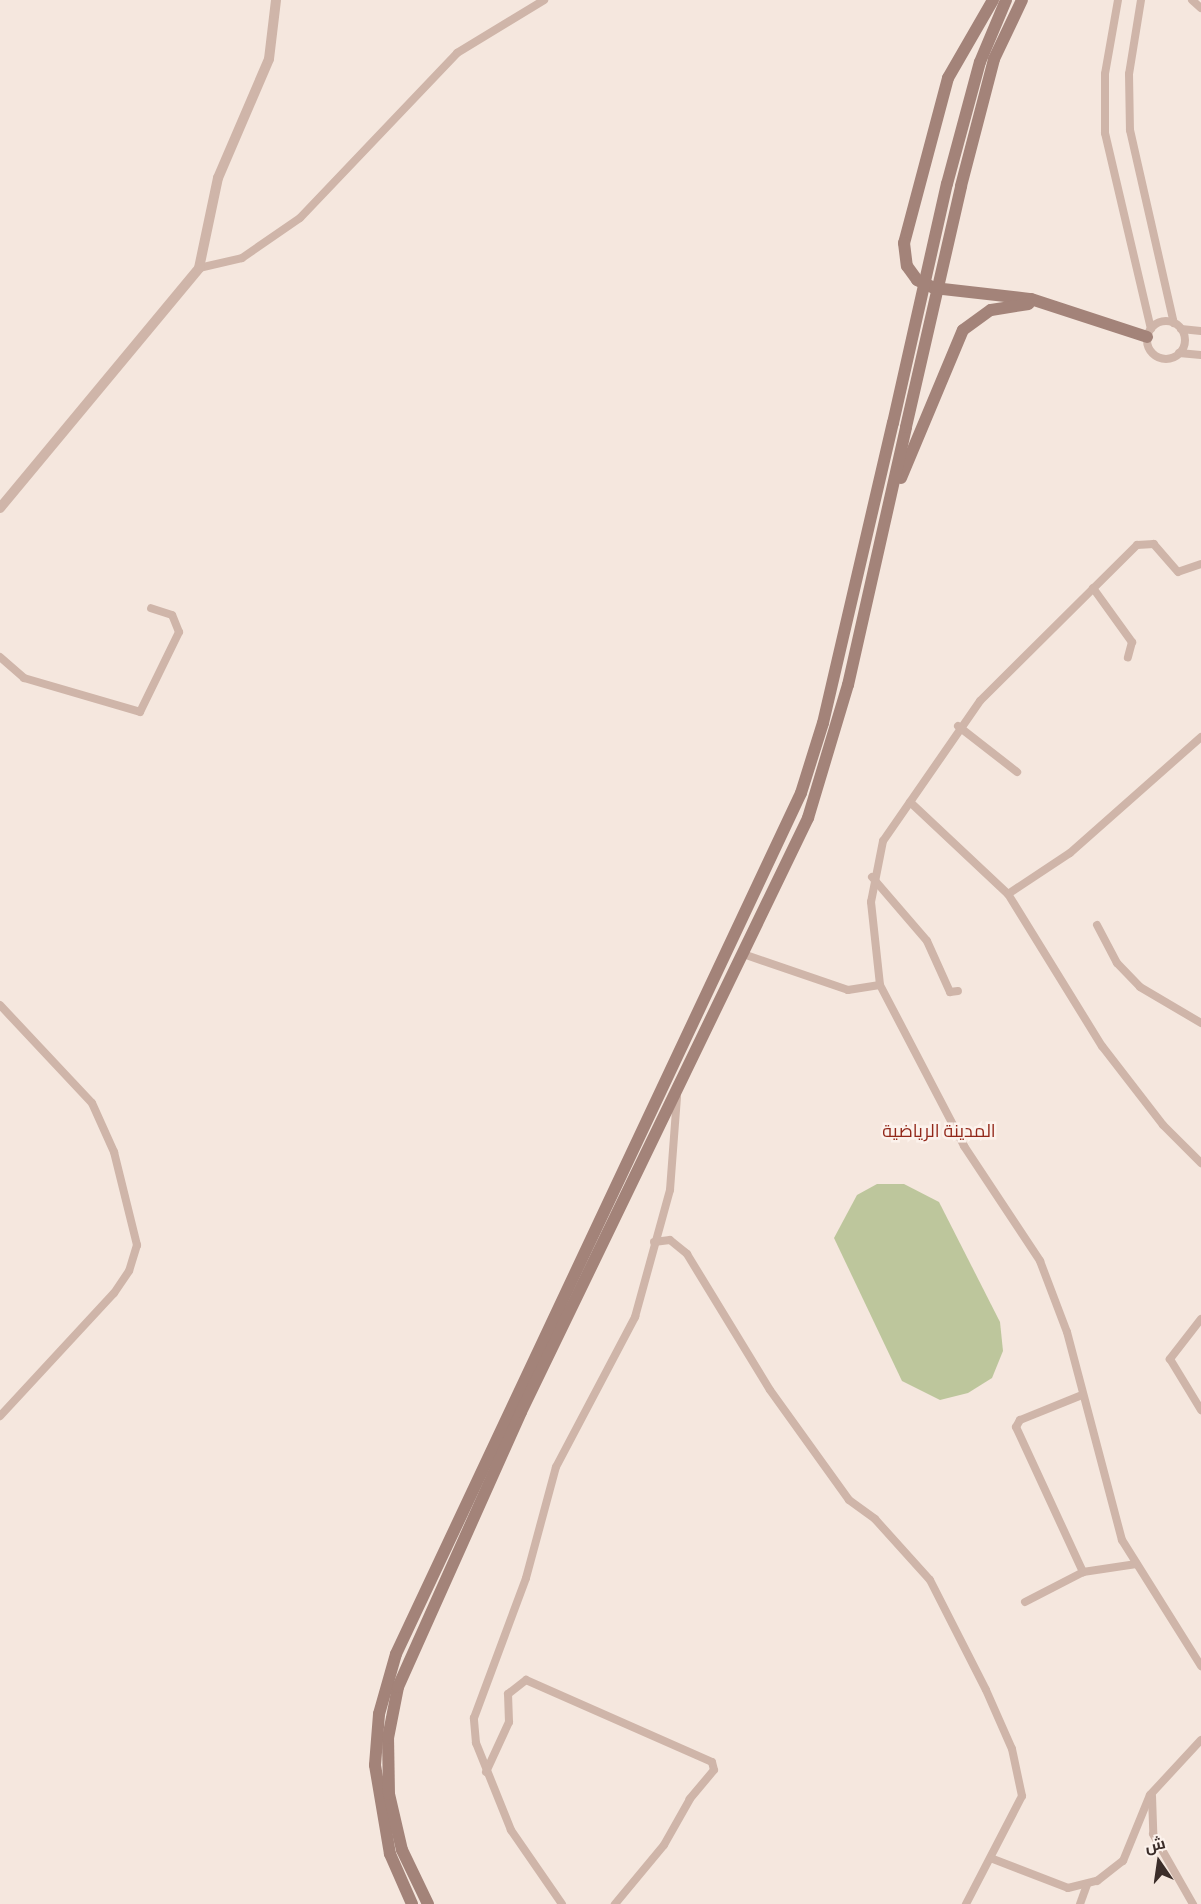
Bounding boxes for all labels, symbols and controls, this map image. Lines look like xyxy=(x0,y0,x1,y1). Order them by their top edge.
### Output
district label: المدينة الرياضية xyxy=(882,1120,996,1142)
text: ش xyxy=(1142,1831,1167,1857)
north arrow xyxy=(1129,1832,1189,1892)

